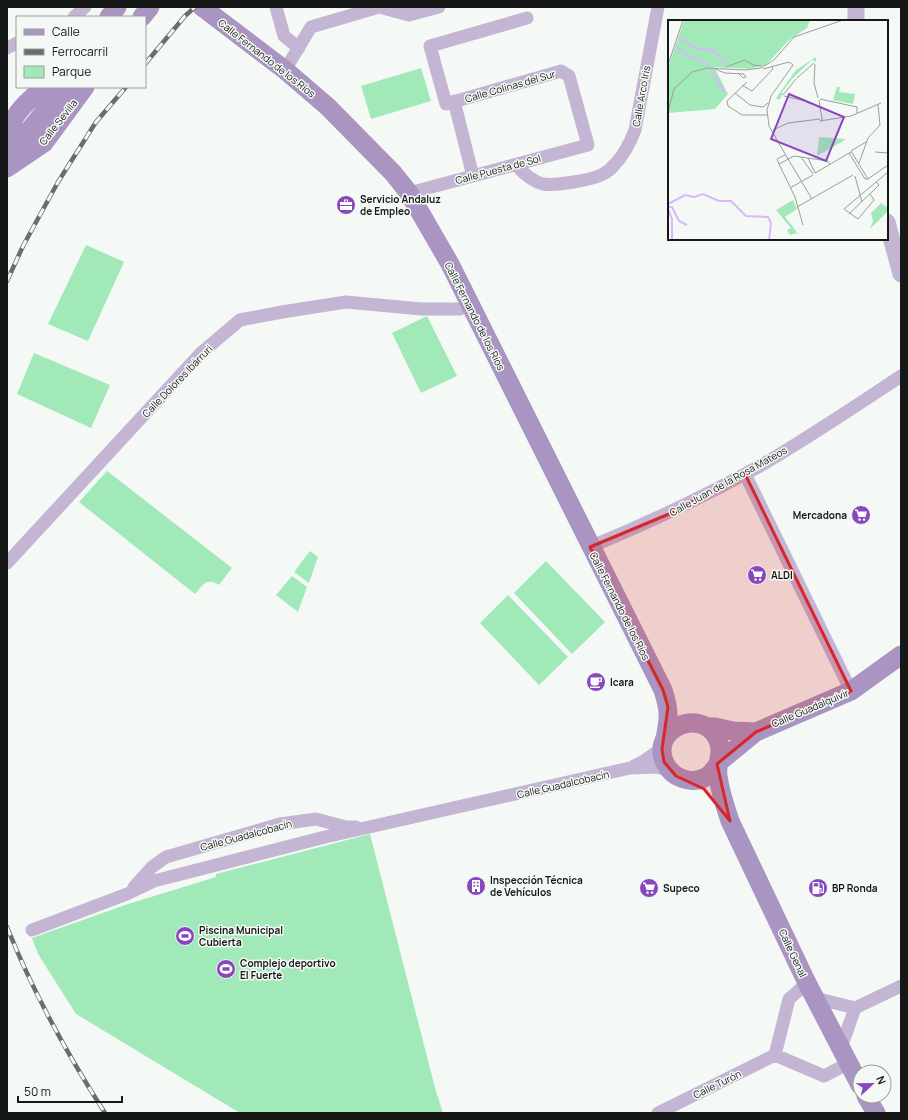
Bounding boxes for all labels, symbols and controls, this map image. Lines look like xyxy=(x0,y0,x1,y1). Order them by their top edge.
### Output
legend xyxy=(16,16,146,88)
street label: Calle Fernando de los Ríos xyxy=(215,16,319,100)
inset map xyxy=(668,20,888,240)
text: Calle xyxy=(52,23,80,40)
text: Ferrocarril xyxy=(52,43,108,60)
text: Parque xyxy=(52,63,91,80)
street label: Calle Arco Iris xyxy=(629,64,653,128)
street label: Calle Colinas del Sur xyxy=(463,66,557,106)
street label: Calle Sevilla xyxy=(36,96,80,148)
street label: Calle Puesta de Sol xyxy=(454,151,542,187)
place label: Servicio Andaluz de Empleo xyxy=(360,192,441,218)
office icon: Servicio Andaluz de Empleo xyxy=(335,194,357,216)
street label: Calle Fernando de los Ríos xyxy=(442,259,508,373)
street label: Calle Dolores Ibárruri xyxy=(139,342,215,420)
street label: Calle Juan de la Rosa Mateos xyxy=(667,443,789,519)
supermarket icon: Mercadona xyxy=(850,504,872,526)
place label: Mercadona xyxy=(793,508,847,522)
street label: Calle Fernando de los Ríos xyxy=(587,549,653,663)
supermarket icon: ALDI xyxy=(746,564,768,586)
place label: ALDI xyxy=(771,568,793,582)
cafe icon: Icara xyxy=(585,671,607,693)
place label: Icara xyxy=(610,675,634,689)
street label: Calle Guadalquivir xyxy=(769,685,851,731)
street label: Calle Guadalcobacín xyxy=(516,767,610,801)
street label: Calle Guadalcobacín xyxy=(199,816,293,854)
place label: Inspección Técnica de Vehículos xyxy=(490,873,583,899)
building icon: Inspección Técnica de Vehículos xyxy=(465,875,487,897)
supermarket icon: Supeco xyxy=(638,877,660,899)
fuel station icon: BP Ronda xyxy=(807,877,829,899)
place label: Supeco xyxy=(663,881,700,895)
place label: BP Ronda xyxy=(832,881,878,895)
place label: Piscina Municipal Cubierta xyxy=(199,923,283,949)
sports icon: Piscina Municipal Cubierta xyxy=(174,925,196,947)
street label: Calle Genal xyxy=(776,927,810,979)
place label: Complejo deportivo El Fuerte xyxy=(240,956,336,982)
sports icon: Complejo deportivo El Fuerte xyxy=(215,958,237,980)
north arrow xyxy=(852,1064,892,1104)
street label: Calle Turón xyxy=(691,1066,743,1102)
text: N xyxy=(873,1074,890,1087)
scale bar xyxy=(18,1078,122,1104)
text: 50 m xyxy=(24,1083,51,1100)

